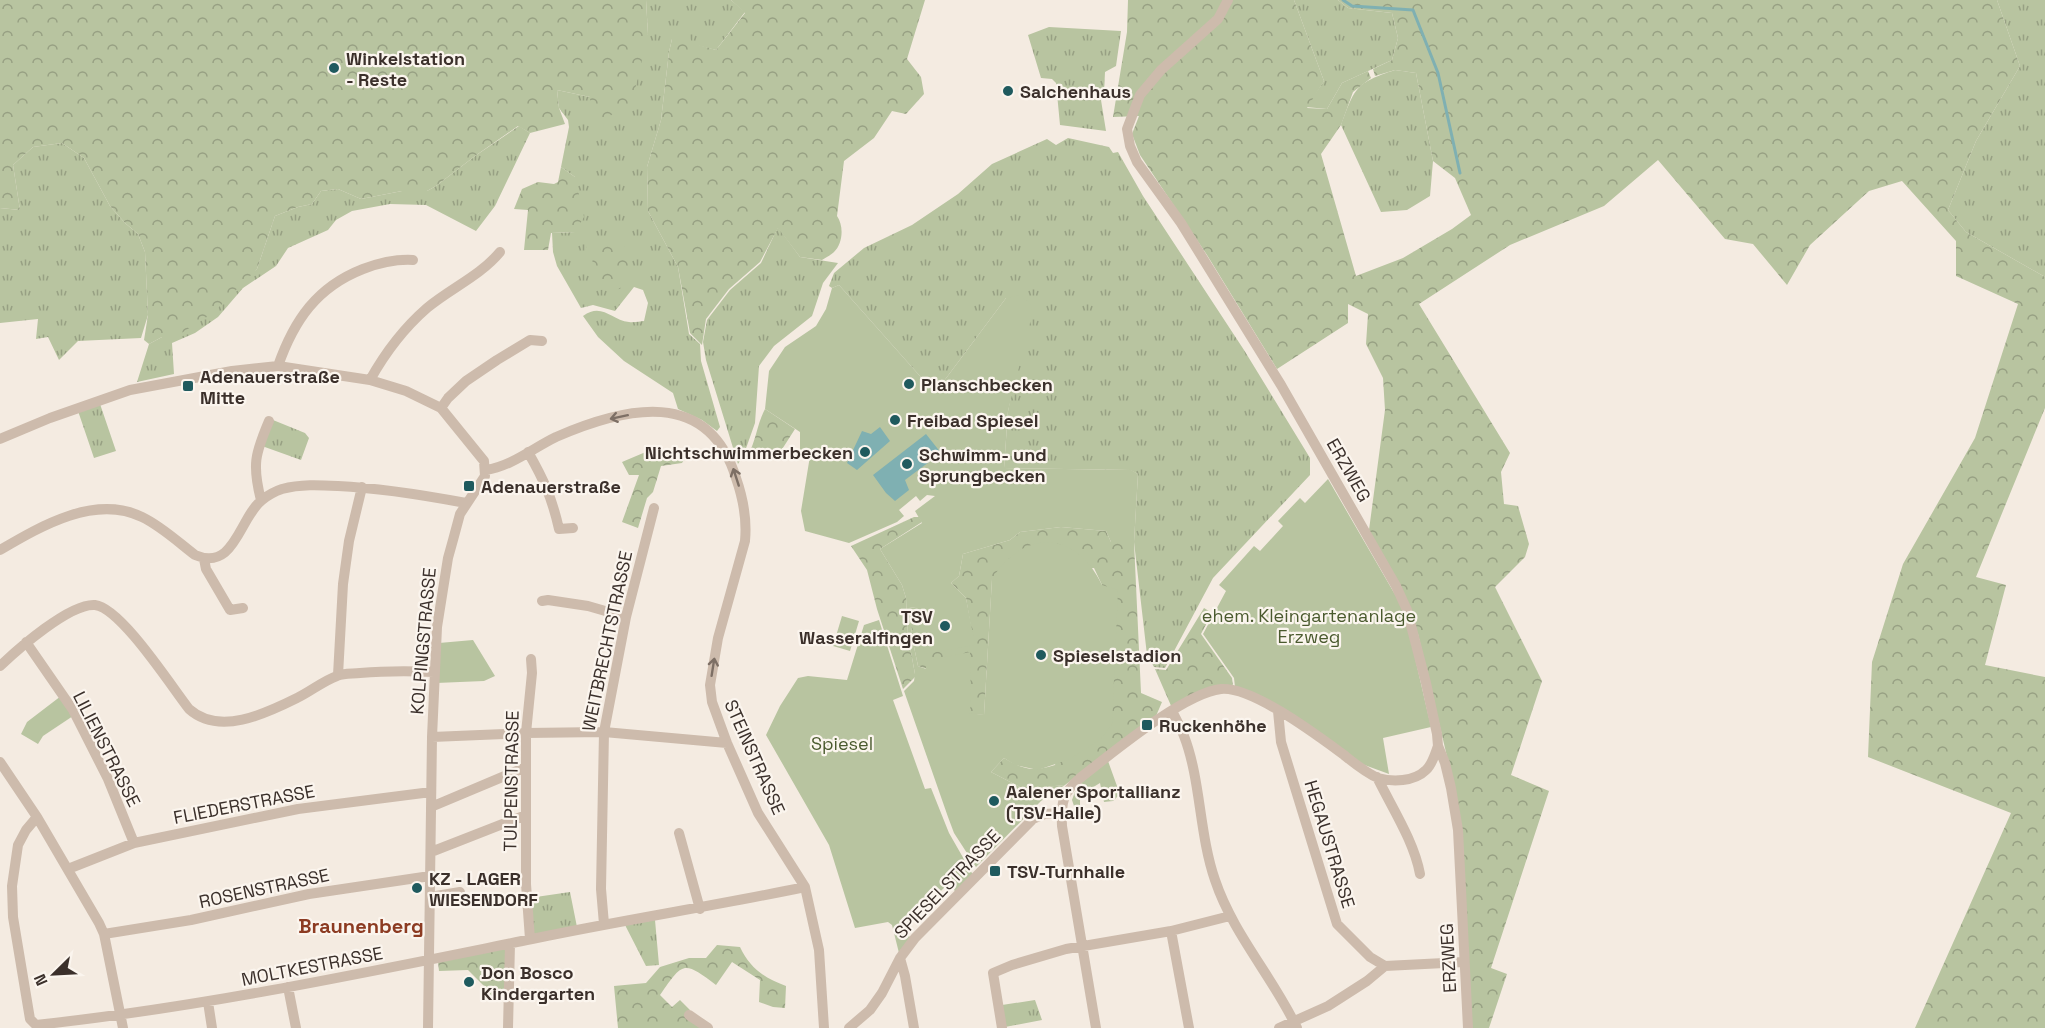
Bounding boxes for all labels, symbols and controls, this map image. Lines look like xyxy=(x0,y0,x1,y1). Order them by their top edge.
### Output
place label: Winkelstation - Reste xyxy=(346,47,465,91)
marker: Winkelstation - Reste xyxy=(327,61,341,75)
place label: Salchenhaus xyxy=(1020,80,1131,103)
marker: Salchenhaus xyxy=(1001,84,1015,98)
place label: Adenauerstraße Mitte xyxy=(200,365,340,409)
place label: Planschbecken xyxy=(921,373,1053,396)
marker: Planschbecken xyxy=(902,377,916,391)
marker: Adenauerstraße Mitte xyxy=(181,379,195,393)
place label: Freibad Spiesel xyxy=(907,409,1039,432)
one-way arrow xyxy=(609,412,629,423)
marker: Freibad Spiesel xyxy=(888,413,902,427)
street label: ERZWEG xyxy=(1322,434,1376,506)
place label: Nichtschwimmerbecken xyxy=(645,441,853,464)
place label: Schwimm- und Sprungbecken xyxy=(919,443,1047,487)
marker: Nichtschwimmerbecken xyxy=(858,445,872,459)
marker: Schwimm- und Sprungbecken xyxy=(900,457,914,471)
one-way arrow xyxy=(730,468,741,487)
place label: Adenauerstraße xyxy=(481,475,621,498)
marker: Adenauerstraße xyxy=(462,479,476,493)
street label: WEITBRECHTSTRASSE xyxy=(577,549,637,733)
street label: KOLPINGSTRASSE xyxy=(405,567,441,715)
park label: ehem. Kleingartenanlage Erzweg xyxy=(1202,604,1416,648)
place label: TSV Wasseralfingen xyxy=(799,605,933,649)
marker: TSV Wasseralfingen xyxy=(938,619,952,633)
place label: Spieselstadion xyxy=(1053,644,1181,667)
marker: Spieselstadion xyxy=(1034,648,1048,662)
one-way arrow xyxy=(708,658,719,677)
street label: LILIENSTRASSE xyxy=(68,687,146,811)
street label: STEINSTRASSE xyxy=(719,696,791,818)
street label: TULPENSTRASSE xyxy=(498,710,524,852)
place label: Ruckenhöhe xyxy=(1159,714,1267,737)
marker: Ruckenhöhe xyxy=(1140,718,1154,732)
park label: Spiesel xyxy=(811,732,873,755)
street label: HEGAUSTRASSE xyxy=(1300,777,1360,911)
street label: FLIEDERSTRASSE xyxy=(171,779,317,829)
place label: Aalener Sportallianz (TSV-Halle) xyxy=(1006,780,1181,824)
marker: Aalener Sportallianz (TSV-Halle) xyxy=(987,794,1001,808)
street label: SPIESELSTRASSE xyxy=(889,824,1005,944)
place label: TSV-Turnhalle xyxy=(1007,860,1125,883)
street label: ROSENSTRASSE xyxy=(197,863,331,913)
marker: TSV-Turnhalle xyxy=(988,864,1002,878)
place label: KZ - LAGER WIESENDORF xyxy=(429,867,538,911)
marker: KZ - LAGER WIESENDORF xyxy=(410,881,424,895)
district label: Braunenberg xyxy=(298,913,424,939)
street label: ERZWEG xyxy=(1435,923,1461,993)
street label: MOLTKESTRASSE xyxy=(239,941,385,991)
north arrow xyxy=(24,944,84,1004)
place label: Don Bosco Kindergarten xyxy=(481,961,595,1005)
text: N xyxy=(29,971,53,989)
marker: Don Bosco Kindergarten xyxy=(462,975,476,989)

